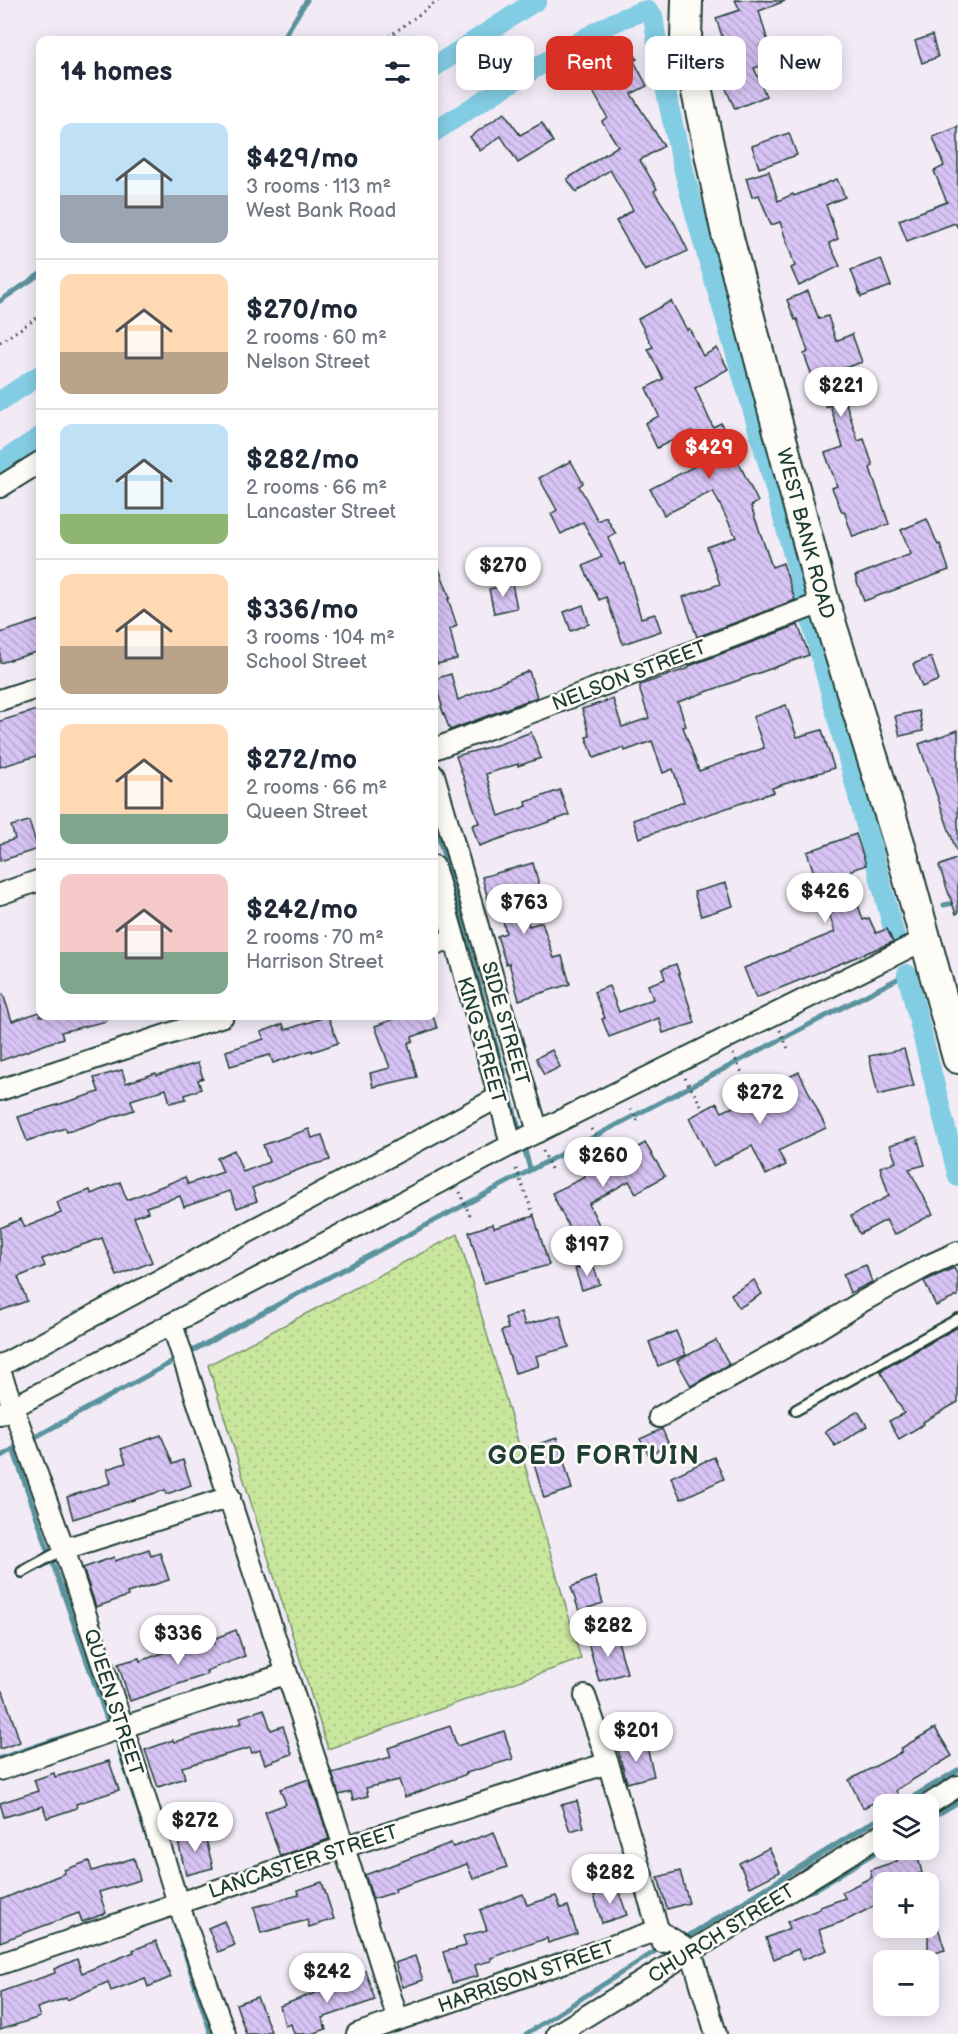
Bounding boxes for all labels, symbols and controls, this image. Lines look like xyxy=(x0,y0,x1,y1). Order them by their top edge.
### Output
chip: Buy xyxy=(456,36,534,90)
chip: Rent xyxy=(546,36,633,90)
chip: Filters xyxy=(645,36,746,90)
chip: New xyxy=(758,36,842,90)
icon: filters xyxy=(381,56,414,89)
text: 14 homes xyxy=(60,57,172,88)
text: $429/mo xyxy=(246,144,358,175)
icon: home xyxy=(108,147,180,219)
text: 3 rooms · 113 m² xyxy=(246,175,391,199)
text: West Bank Road xyxy=(246,199,396,223)
text: $270/mo xyxy=(246,295,358,326)
icon: home xyxy=(108,298,180,370)
text: 2 rooms · 60 m² xyxy=(246,326,387,350)
text: Nelson Street xyxy=(246,350,370,374)
pin: $221 xyxy=(805,367,877,418)
text: $221 xyxy=(818,374,864,398)
pin: $429 xyxy=(673,429,745,480)
text: $429 xyxy=(685,436,733,460)
text: $282/mo xyxy=(246,445,359,476)
street label: WEST BANK ROAD xyxy=(771,446,840,622)
icon: home xyxy=(108,448,180,520)
text: 2 rooms · 66 m² xyxy=(246,476,387,500)
text: Lancaster Street xyxy=(246,500,396,524)
pin: $270 xyxy=(467,547,539,598)
text: $270 xyxy=(479,554,527,578)
text: $336/mo xyxy=(246,595,358,626)
icon: home xyxy=(108,598,180,670)
text: 3 rooms · 104 m² xyxy=(246,626,395,650)
street label: NELSON STREET xyxy=(549,635,710,716)
text: School Street xyxy=(246,650,367,674)
text: $272/mo xyxy=(246,745,357,776)
icon: home xyxy=(108,748,180,820)
text: 2 rooms · 66 m² xyxy=(246,776,387,800)
text: Queen Street xyxy=(246,800,368,824)
pin: $426 xyxy=(789,873,861,924)
text: $426 xyxy=(800,880,850,904)
pin: $763 xyxy=(488,884,560,935)
text: $763 xyxy=(500,891,548,915)
text: $242/mo xyxy=(246,895,358,926)
icon: home xyxy=(108,898,180,970)
text: 2 rooms · 70 m² xyxy=(246,926,384,950)
text: Harrison Street xyxy=(246,950,384,974)
street label: SIDE STREET xyxy=(476,959,534,1088)
street label: KING STREET xyxy=(452,974,511,1106)
pin: $272 xyxy=(724,1074,796,1125)
text: $272 xyxy=(736,1081,784,1105)
pin: $260 xyxy=(567,1137,639,1188)
text: $260 xyxy=(578,1144,628,1168)
pin: $197 xyxy=(551,1226,623,1277)
text: $197 xyxy=(565,1233,609,1257)
district label: GOED FORTUIN xyxy=(488,1441,700,1472)
pin: $282 xyxy=(572,1607,644,1658)
text: $282 xyxy=(583,1614,633,1638)
pin: $336 xyxy=(142,1615,214,1666)
text: $336 xyxy=(154,1622,202,1646)
street label: QUEEN STREET xyxy=(78,1626,148,1779)
pin: $201 xyxy=(600,1712,672,1763)
text: $201 xyxy=(613,1719,659,1743)
map controls xyxy=(873,1794,939,2016)
button: layers xyxy=(873,1794,939,1860)
pin: $272 xyxy=(159,1802,231,1853)
text: $272 xyxy=(171,1809,219,1833)
street label: LANCASTER STREET xyxy=(206,1820,401,1904)
pin: $282 xyxy=(574,1854,646,1905)
text: $282 xyxy=(585,1861,635,1885)
button: + xyxy=(873,1872,939,1938)
street label: CHURCH STREET xyxy=(644,1879,799,1989)
street label: HARRISON STREET xyxy=(435,1935,618,2018)
button: − xyxy=(873,1950,939,2016)
pin: $242 xyxy=(291,1953,363,2004)
text: $242 xyxy=(303,1960,351,1984)

